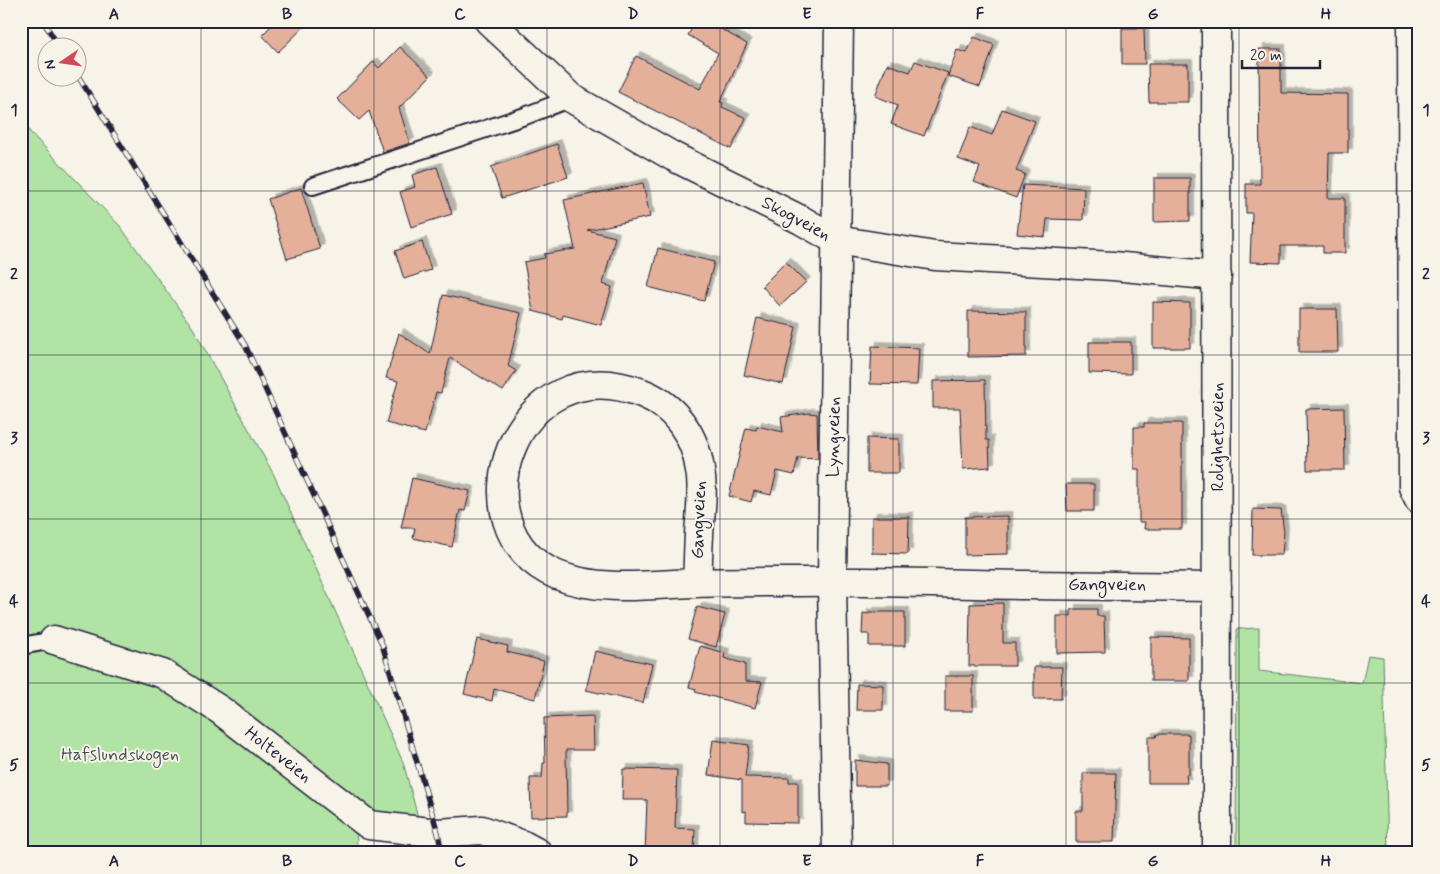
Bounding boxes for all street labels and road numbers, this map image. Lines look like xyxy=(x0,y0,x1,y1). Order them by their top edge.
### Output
street label: Skogveien xyxy=(757,191,835,248)
street label: Rolighetsveien xyxy=(1206,382,1230,492)
street label: Lyngveien xyxy=(821,396,847,478)
street label: Gangveien xyxy=(686,481,713,559)
street label: Gangveien xyxy=(1068,573,1146,598)
street label: Holteveien xyxy=(239,721,317,789)

